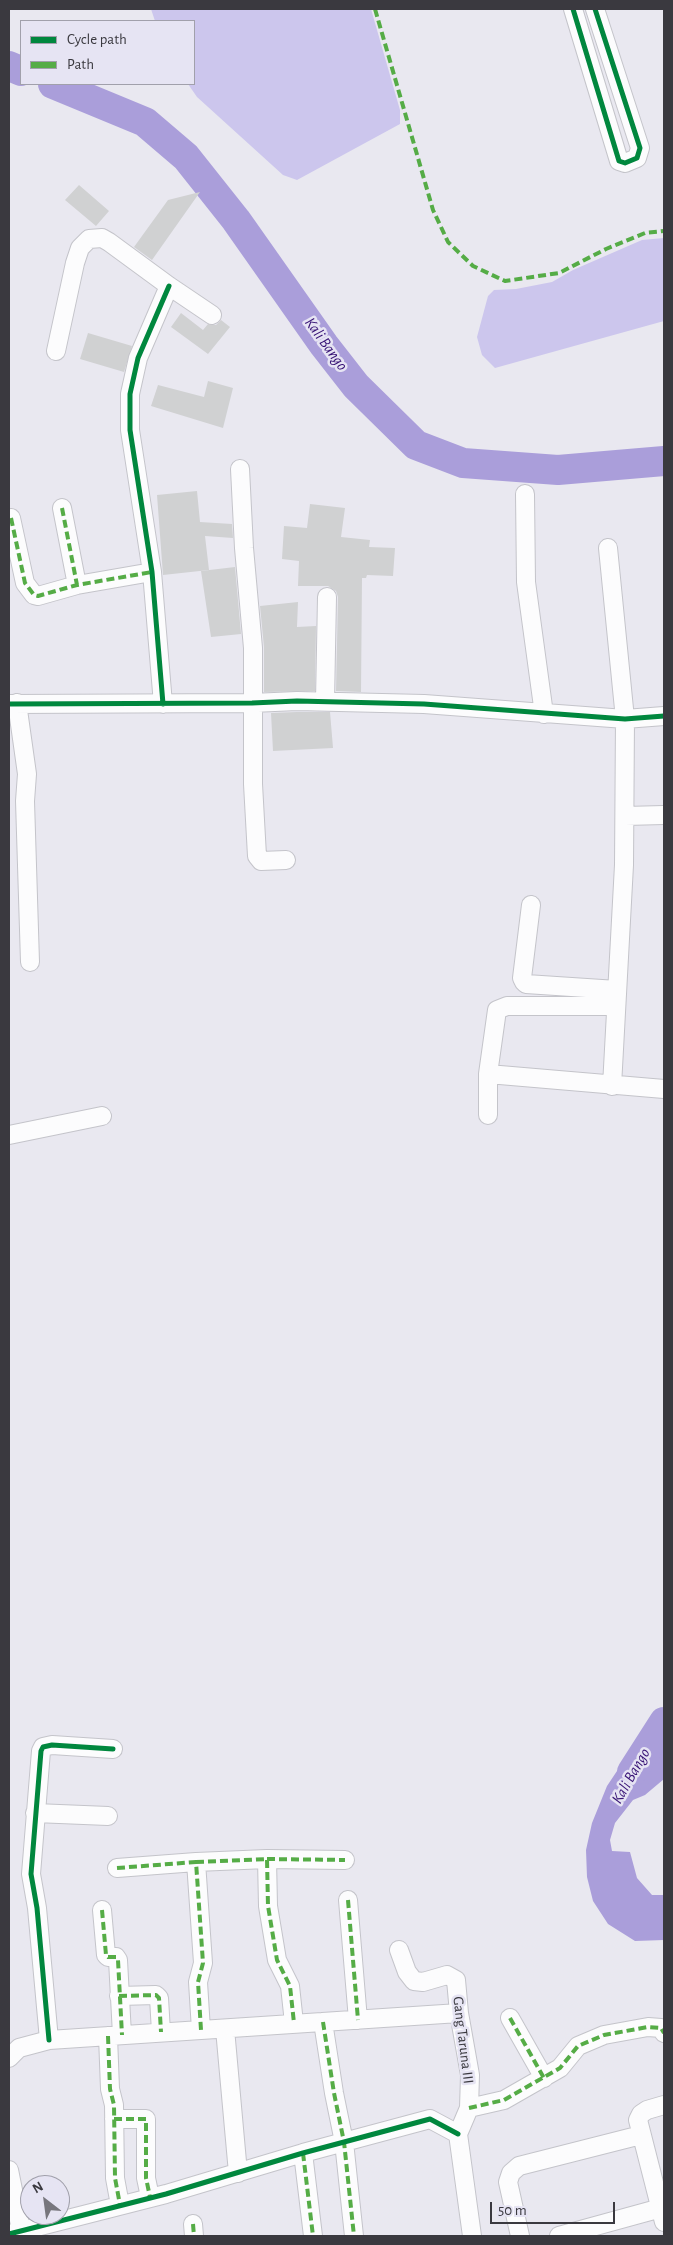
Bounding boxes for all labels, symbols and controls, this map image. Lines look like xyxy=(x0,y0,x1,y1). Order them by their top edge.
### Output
legend xyxy=(20,20,195,85)
text: Cycle path xyxy=(67,32,127,47)
text: Path xyxy=(67,57,94,72)
water label: Kali Bango xyxy=(300,314,352,374)
water label: Kali Bango xyxy=(607,1745,655,1807)
street label: Gang Taruna III xyxy=(449,1995,477,2085)
north arrow xyxy=(20,2175,70,2225)
text: N xyxy=(30,2179,46,2196)
scale bar xyxy=(493,2192,618,2224)
text: 50 m xyxy=(498,2203,527,2218)

